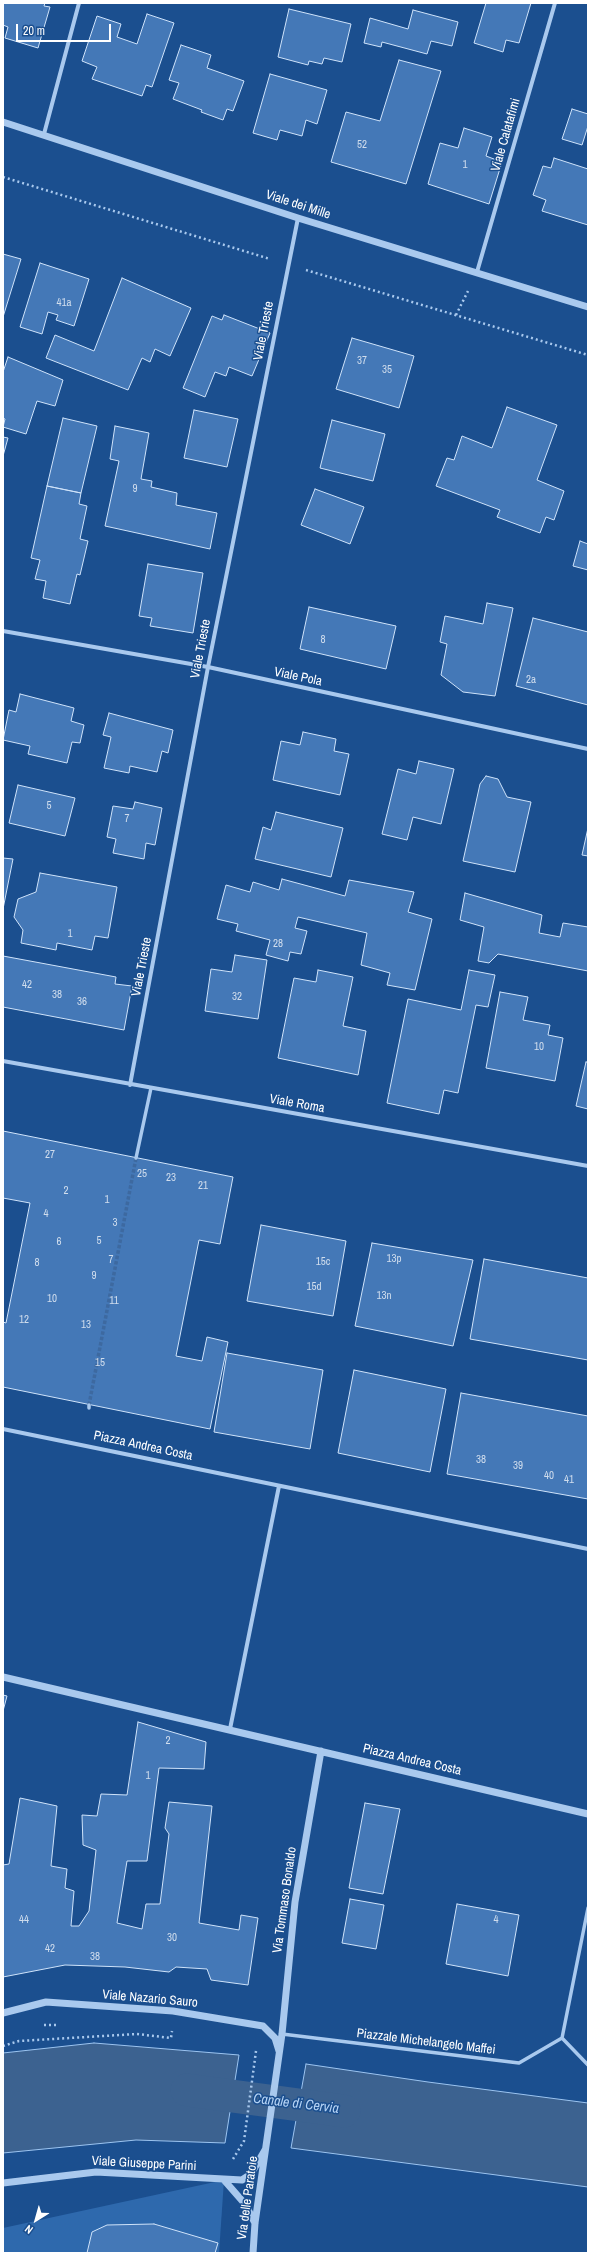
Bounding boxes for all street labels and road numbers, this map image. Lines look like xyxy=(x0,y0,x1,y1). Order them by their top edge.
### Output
street label: Viale Calatafimi xyxy=(488,96,524,174)
street label: Viale dei Mille xyxy=(264,187,332,223)
street label: Viale Trieste xyxy=(251,300,277,362)
street label: Viale Trieste xyxy=(188,618,214,680)
street label: Viale Pola xyxy=(273,664,323,690)
street label: Viale Trieste xyxy=(129,936,155,998)
street label: Viale Roma xyxy=(268,1091,326,1117)
street label: Piazza Andrea Costa xyxy=(92,1428,194,1464)
street label: Piazza Andrea Costa xyxy=(361,1741,463,1779)
street label: Via Tommaso Bonaldo xyxy=(270,1846,300,1954)
street label: Viale Nazario Sauro xyxy=(102,1987,198,2011)
street label: Piazzale Michelangelo Maffei xyxy=(356,2026,496,2058)
street label: Viale Giuseppe Parini xyxy=(91,2153,197,2175)
street label: Via delle Paratoie xyxy=(234,2155,262,2241)

